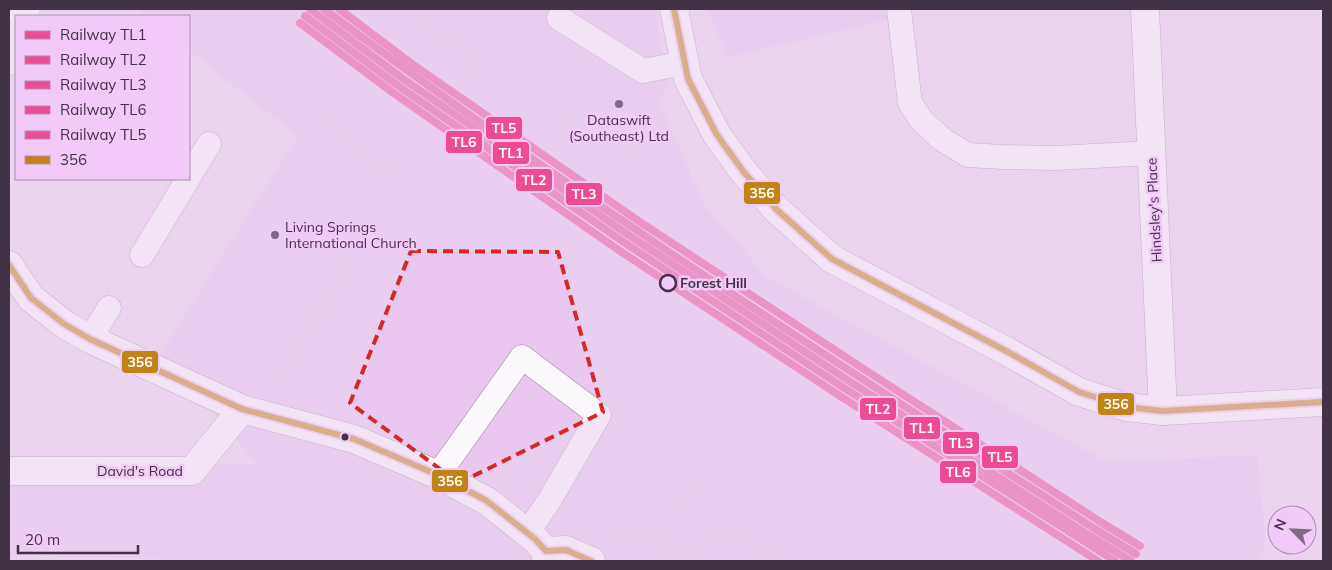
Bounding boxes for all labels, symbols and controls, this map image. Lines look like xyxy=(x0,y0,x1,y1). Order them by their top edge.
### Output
legend xyxy=(15,15,190,180)
text: Railway TL1 xyxy=(60,25,146,44)
text: Railway TL2 xyxy=(60,50,146,69)
text: Railway TL3 xyxy=(60,75,146,94)
marker: Dataswift (Southeast) Ltd xyxy=(613,98,625,110)
text: Railway TL6 xyxy=(60,100,146,119)
place label: Dataswift (Southeast) Ltd xyxy=(569,111,669,145)
line badge: TL5 xyxy=(485,116,523,140)
text: TL5 xyxy=(492,119,516,137)
text: Railway TL5 xyxy=(60,125,146,144)
line badge: TL6 xyxy=(445,130,483,154)
text: TL6 xyxy=(452,133,476,151)
line badge: TL1 xyxy=(492,141,530,165)
text: TL1 xyxy=(499,144,523,162)
text: 356 xyxy=(60,150,87,169)
street label: Hindsley's Place xyxy=(1142,157,1166,263)
line badge: TL2 xyxy=(515,168,553,192)
text: TL2 xyxy=(522,171,546,189)
line badge: 356 xyxy=(743,181,781,205)
line badge: TL3 xyxy=(565,182,603,206)
text: 356 xyxy=(749,184,775,202)
text: TL3 xyxy=(572,185,596,203)
place label: Living Springs International Church xyxy=(285,218,417,252)
marker: Living Springs International Church xyxy=(269,229,281,241)
marker: Forest Hill xyxy=(659,274,677,292)
place label: Forest Hill xyxy=(680,274,747,292)
line badge: 356 xyxy=(121,350,159,374)
text: 356 xyxy=(127,353,153,371)
line badge: 356 xyxy=(1097,392,1135,416)
text: 356 xyxy=(1103,395,1129,413)
line badge: TL2 xyxy=(859,397,897,421)
text: TL2 xyxy=(866,400,890,418)
line badge: TL1 xyxy=(903,416,941,440)
text: TL1 xyxy=(910,419,934,437)
line badge: TL3 xyxy=(942,431,980,455)
unlabelled marker xyxy=(340,432,350,442)
text: TL3 xyxy=(949,434,973,452)
line badge: TL5 xyxy=(981,445,1019,469)
text: TL5 xyxy=(988,448,1012,466)
line badge: TL6 xyxy=(939,460,977,484)
street label: David's Road xyxy=(97,462,183,480)
text: TL6 xyxy=(946,463,970,481)
line badge: 356 xyxy=(431,469,469,493)
text: 356 xyxy=(437,472,463,490)
north arrow xyxy=(1267,505,1317,555)
text: N xyxy=(1270,516,1290,533)
scale bar xyxy=(18,522,138,554)
text: 20 m xyxy=(25,530,60,549)

